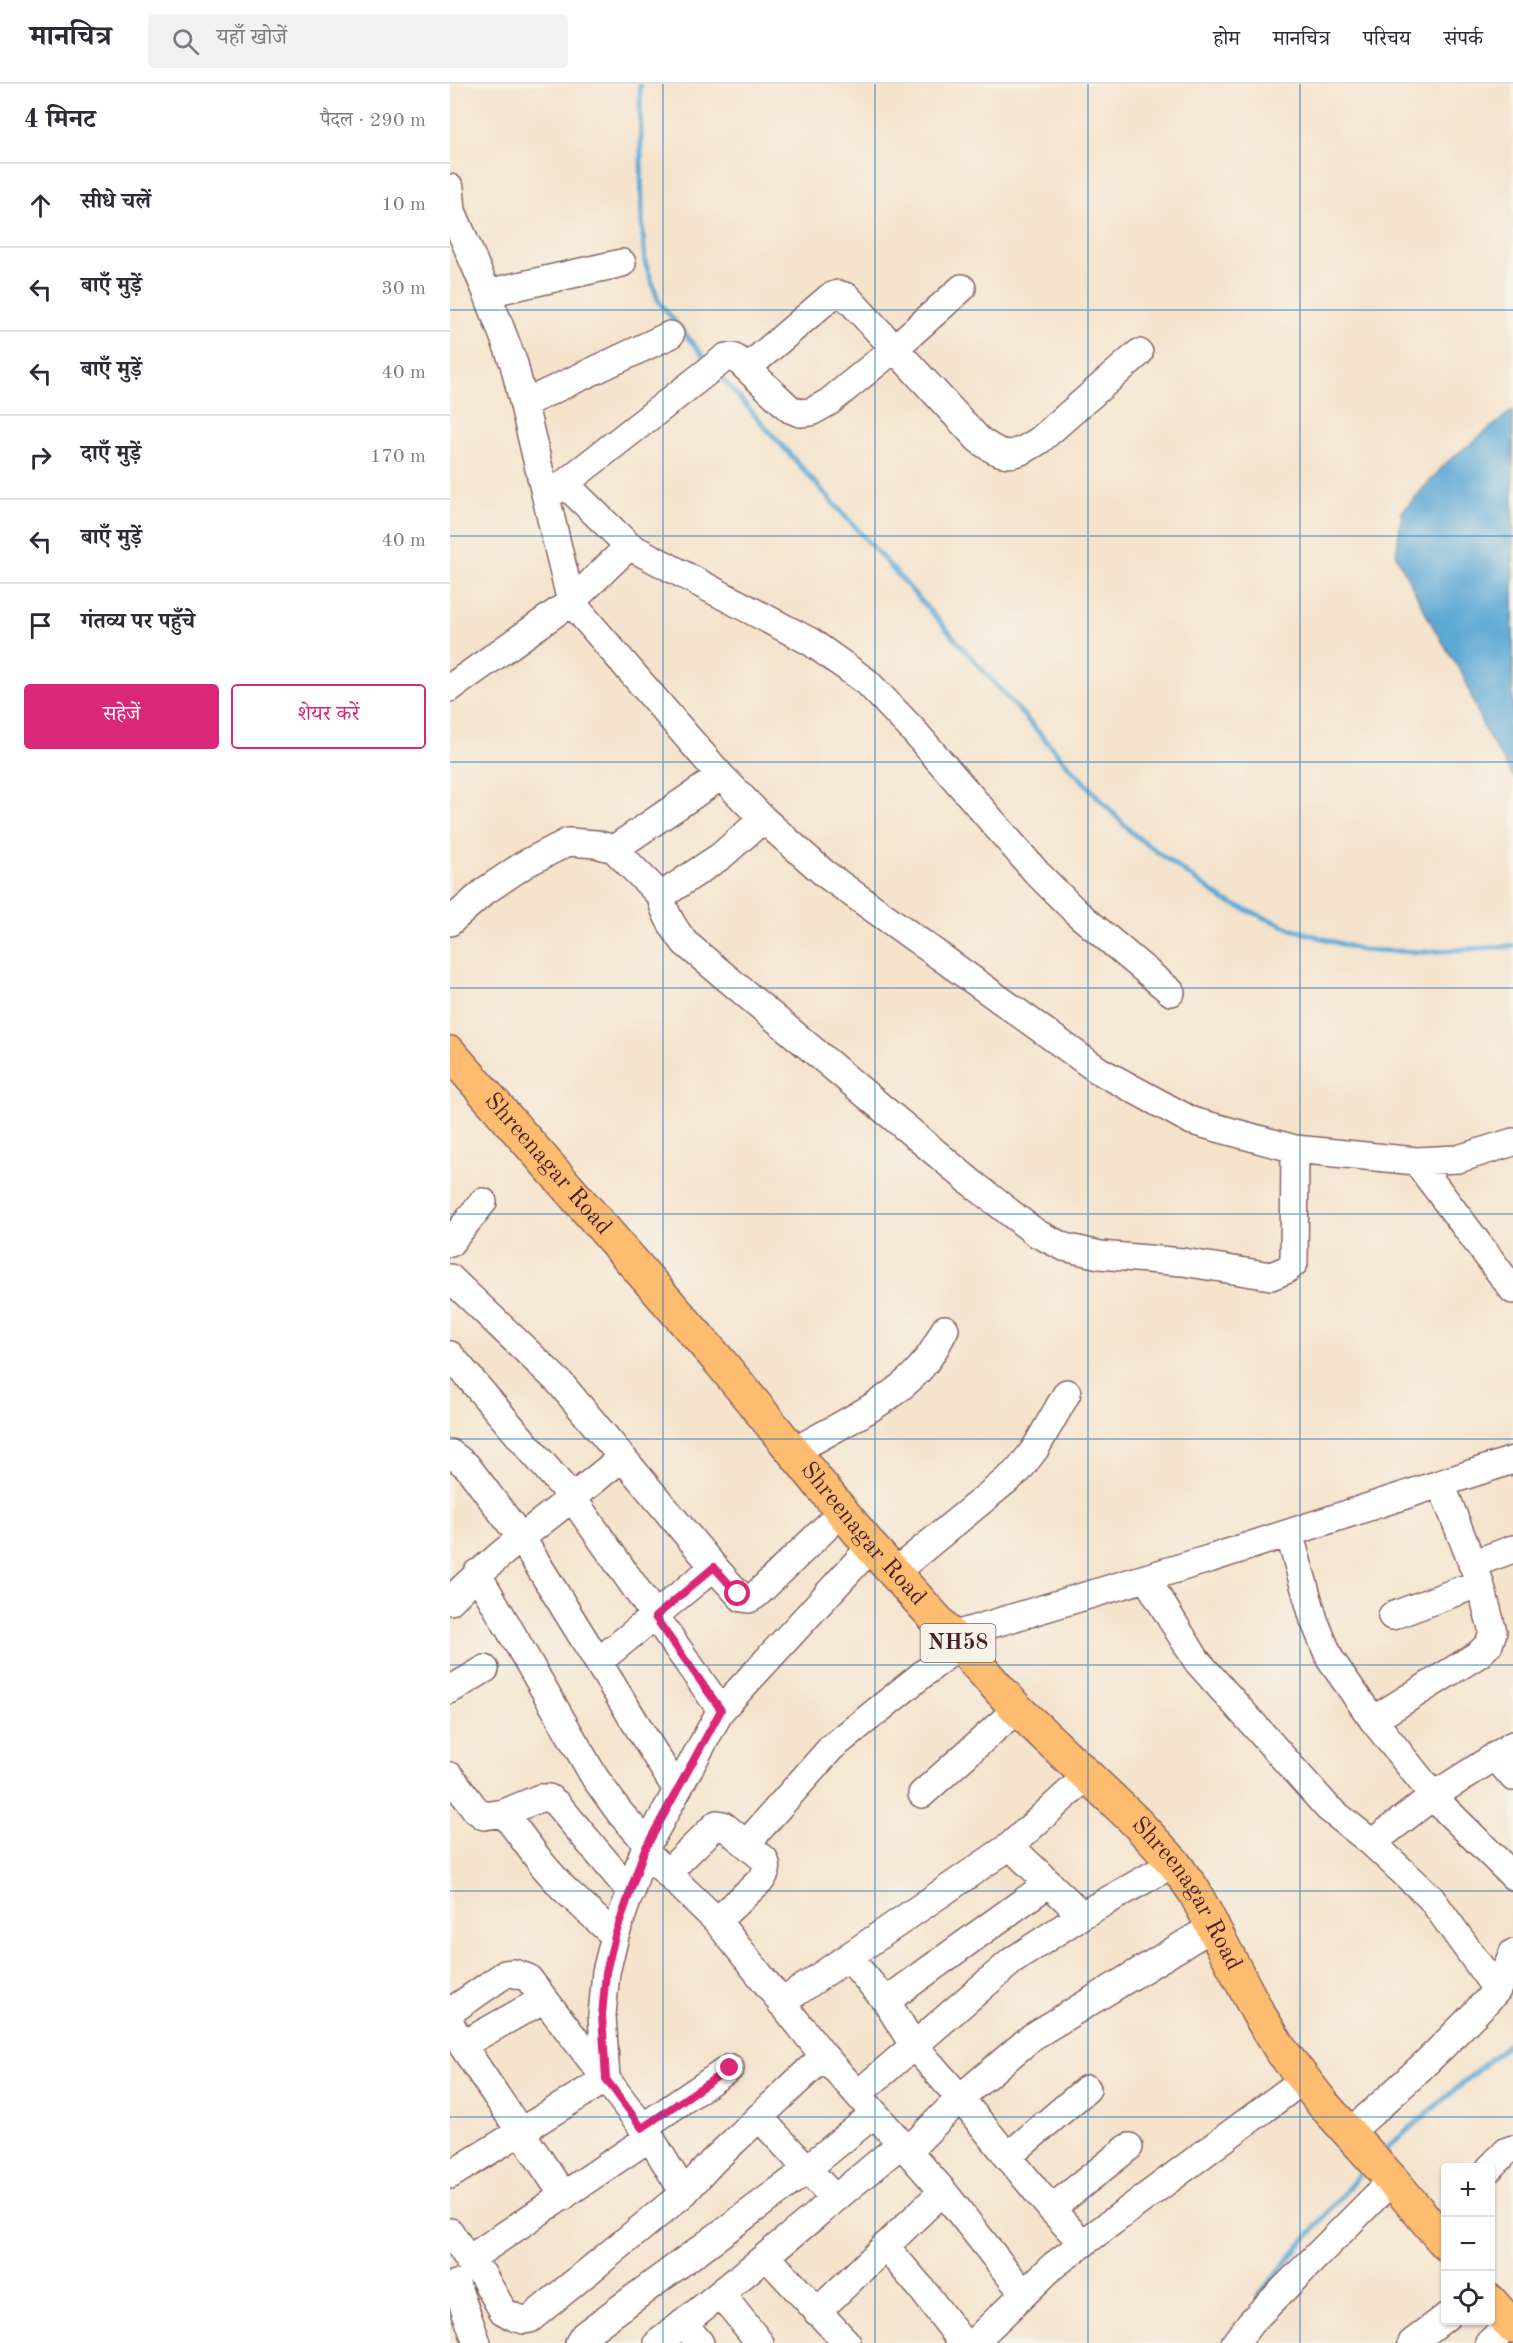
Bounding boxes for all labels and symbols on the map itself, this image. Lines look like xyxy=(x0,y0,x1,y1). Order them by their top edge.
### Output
street label: Shreenagar Road xyxy=(479,1089,616,1240)
street label: Shreenagar Road xyxy=(795,1458,930,1610)
route start xyxy=(724,1580,750,1606)
road number: NH58 xyxy=(920,1624,996,1662)
street label: Shreenagar Road xyxy=(1126,1813,1246,1975)
route end xyxy=(716,2054,742,2080)

